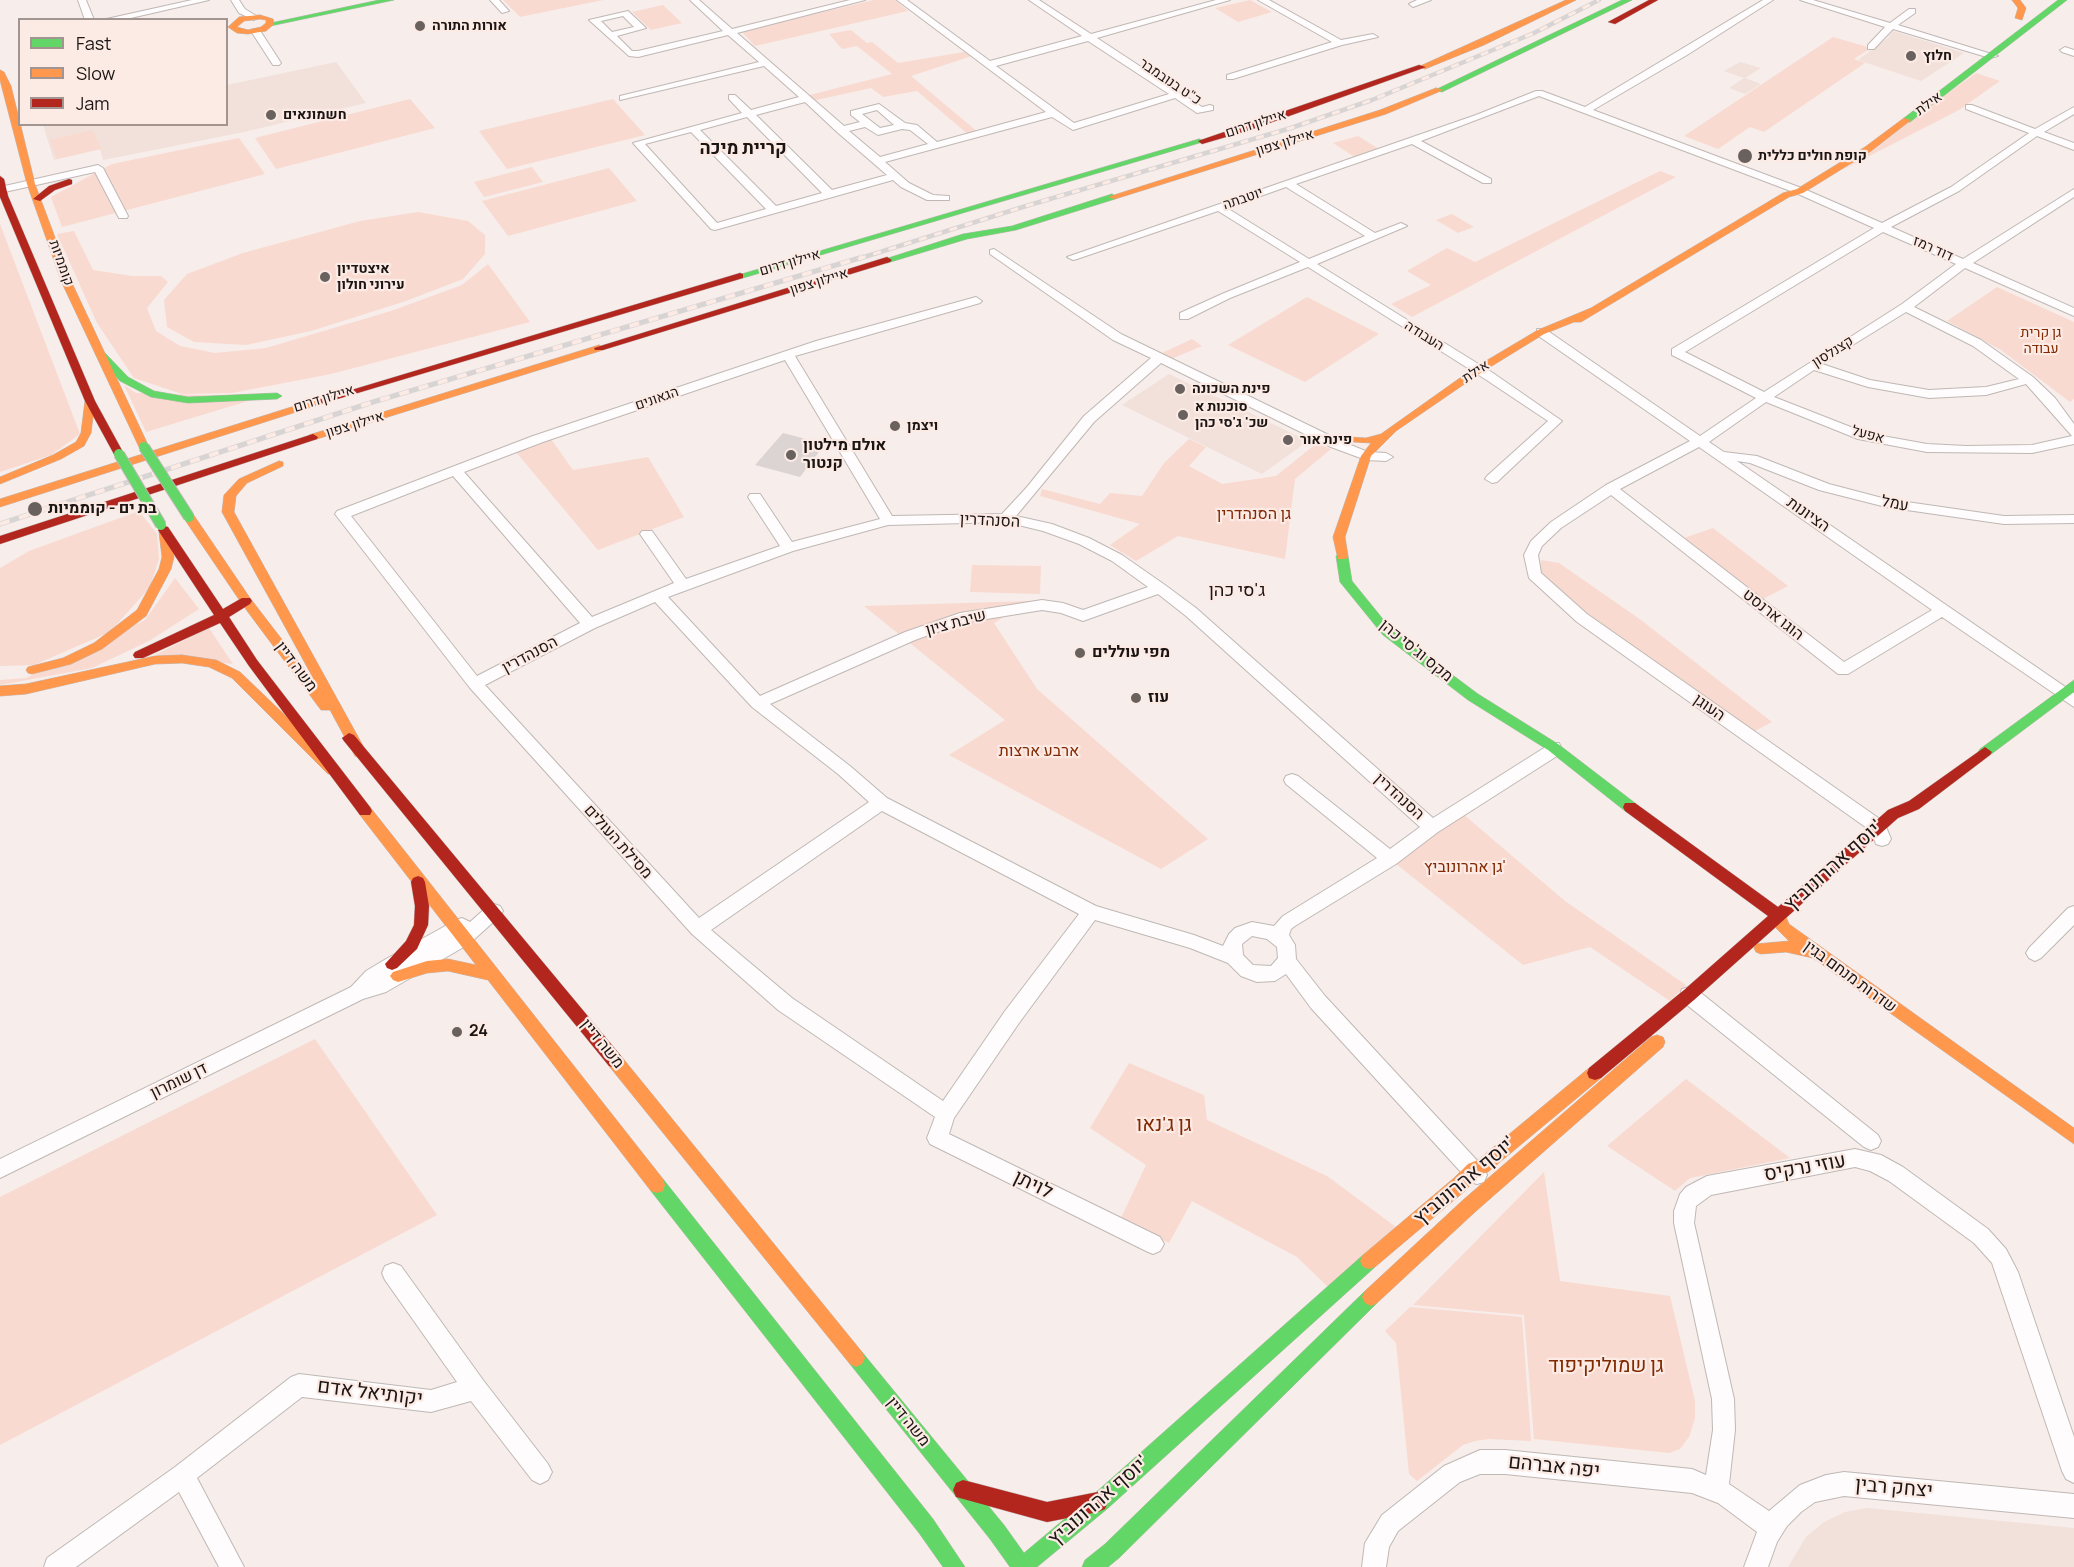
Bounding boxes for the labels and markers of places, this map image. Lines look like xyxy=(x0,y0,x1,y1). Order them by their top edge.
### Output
place label: אורות התורה xyxy=(432,18,507,34)
marker: אורות התורה xyxy=(413,19,427,33)
place label: חלוץ xyxy=(1923,48,1952,64)
marker: חלוץ xyxy=(1904,49,1918,63)
place label: חשמונאים xyxy=(283,107,346,123)
marker: חשמונאים xyxy=(264,108,278,122)
marker: קופת חולים כללית xyxy=(1736,147,1754,165)
place label: קופת חולים כללית xyxy=(1758,148,1867,164)
place label: איצטדיון עירוני חולון xyxy=(337,261,405,294)
marker: איצטדיון עירוני חולון xyxy=(318,270,332,284)
place label: פינת השכונה xyxy=(1192,381,1271,397)
marker: פינת השכונה xyxy=(1173,382,1187,396)
place label: סוכנות א שכ' ג'סי כהן xyxy=(1195,399,1268,431)
marker: סוכנות א שכ' ג'סי כהן xyxy=(1176,408,1190,422)
place label: ויצמן xyxy=(907,418,938,434)
marker: ויצמן xyxy=(888,419,902,433)
place label: פינת אור xyxy=(1300,432,1352,448)
marker: פינת אור xyxy=(1281,433,1295,447)
place label: אולם מילטון קנטור xyxy=(803,436,886,474)
marker: אולם מילטון קנטור xyxy=(784,448,798,462)
place label: בת ים - קוממיות xyxy=(48,499,157,519)
marker: בת ים - קוממיות xyxy=(26,500,44,518)
place label: מפי עוללים xyxy=(1092,643,1170,663)
marker: מפי עוללים xyxy=(1073,646,1087,660)
place label: עוז xyxy=(1148,688,1169,708)
marker: עוז xyxy=(1129,691,1143,705)
place label: 24 xyxy=(469,1022,488,1042)
marker: 24 xyxy=(450,1025,464,1039)

